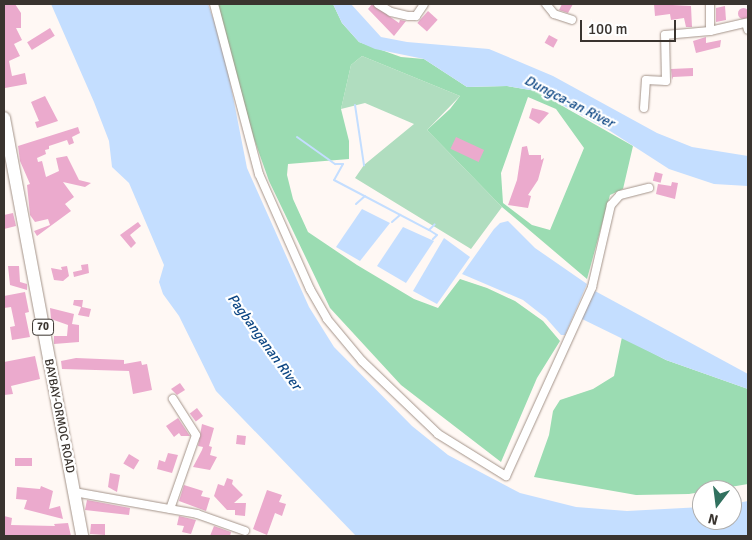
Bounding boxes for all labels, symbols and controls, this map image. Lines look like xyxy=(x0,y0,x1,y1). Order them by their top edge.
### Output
scale bar xyxy=(582,10,678,42)
text: 100 m xyxy=(588,20,628,38)
water label: Dungca-an River xyxy=(521,72,617,132)
water label: Pagbanganan River xyxy=(224,291,304,393)
road number: 70 xyxy=(32,318,54,336)
street label: BAYBAY-ORMOC ROAD xyxy=(41,358,77,474)
north arrow xyxy=(692,480,742,530)
text: N xyxy=(706,510,720,528)

